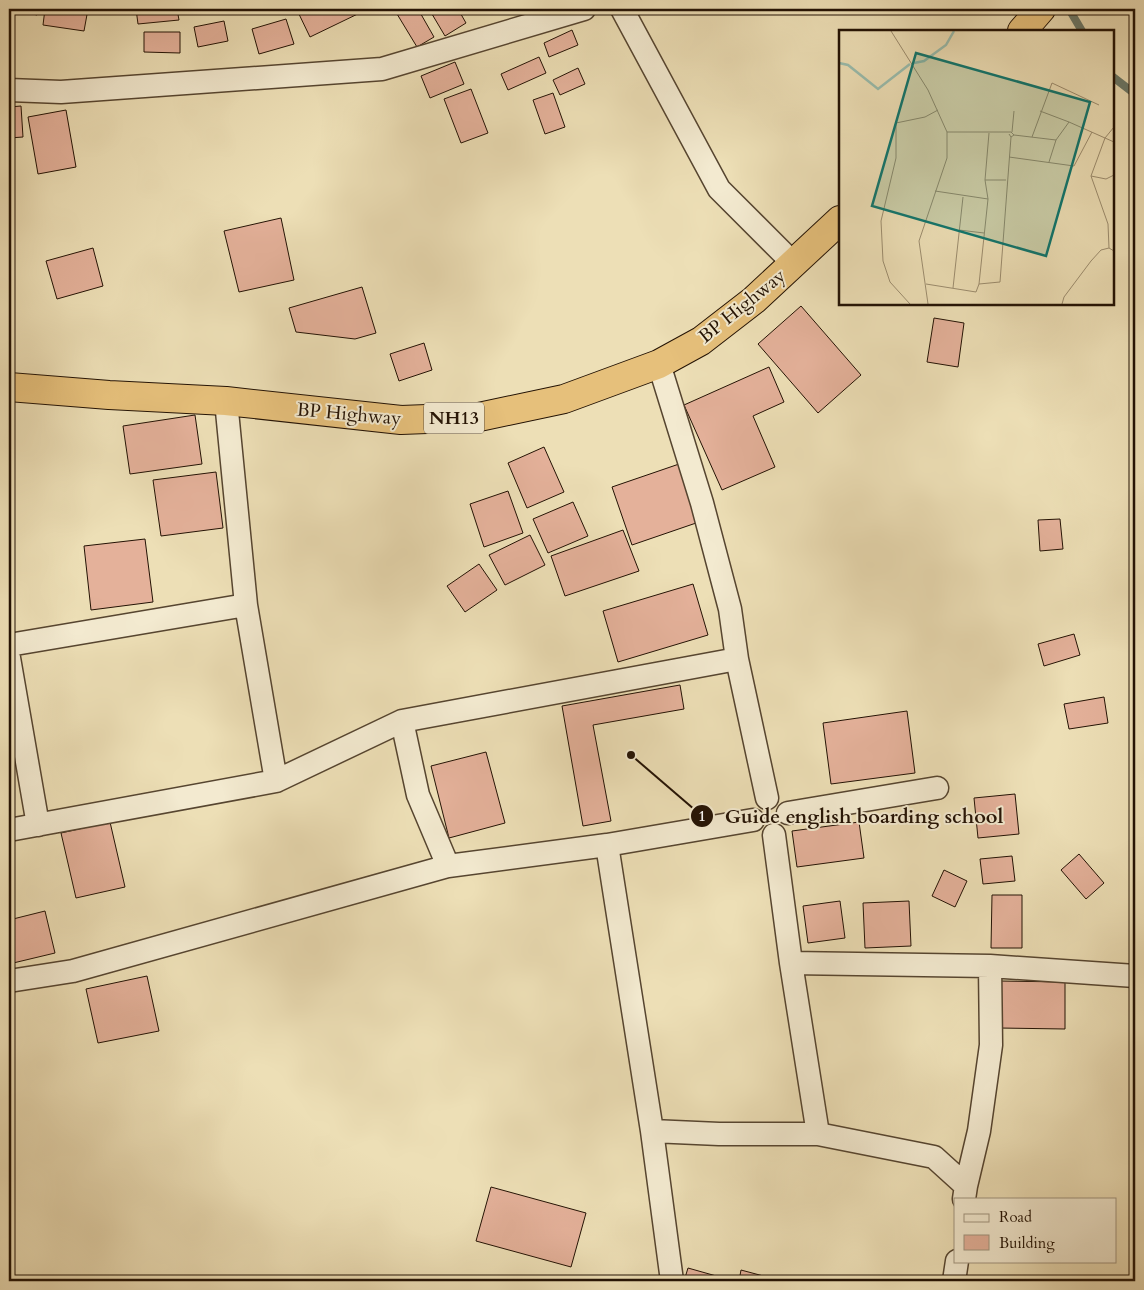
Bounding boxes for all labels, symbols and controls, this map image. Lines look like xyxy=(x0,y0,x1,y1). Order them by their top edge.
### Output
inset map xyxy=(839,30,1114,305)
street label: BP Highway xyxy=(693,263,791,349)
street label: BP Highway xyxy=(296,396,402,432)
road number: NH13 xyxy=(424,402,484,433)
callout: Guide english boarding school xyxy=(690,799,1014,834)
text: Guide english boarding school xyxy=(725,803,1004,830)
text: 1 xyxy=(698,806,706,826)
legend xyxy=(954,1198,1116,1262)
text: Road xyxy=(999,1207,1032,1227)
text: Building xyxy=(999,1233,1055,1253)

